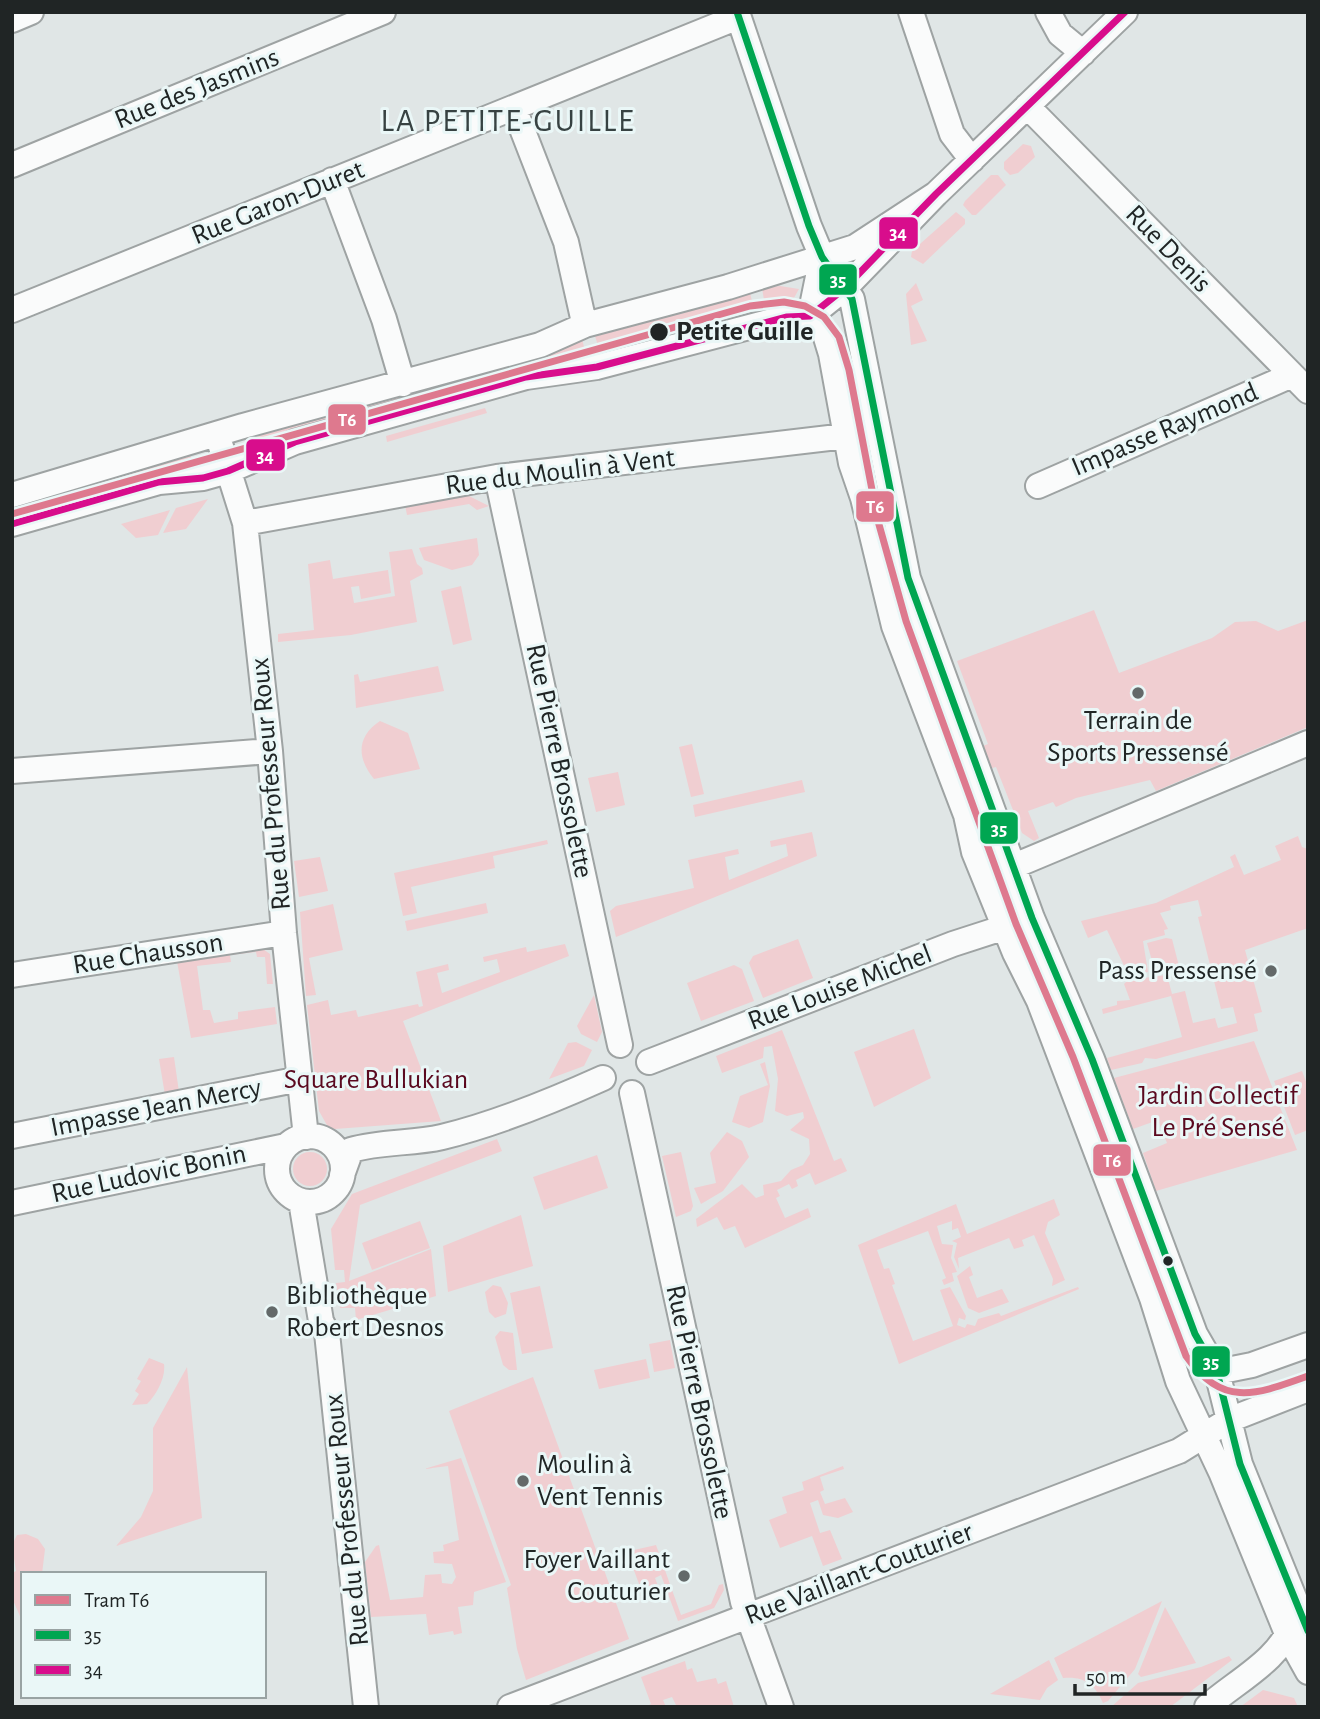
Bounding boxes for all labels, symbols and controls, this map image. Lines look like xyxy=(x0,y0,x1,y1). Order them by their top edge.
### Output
street label: Rue des Jasmins xyxy=(111,43,283,135)
district label: LA PETITE-GUILLE xyxy=(381,105,635,137)
street label: Rue Garon-Duret xyxy=(188,156,368,250)
street label: Rue Denis xyxy=(1120,200,1216,298)
line badge: 34 xyxy=(878,216,919,250)
text: 34 xyxy=(889,224,907,243)
line badge: 35 xyxy=(818,263,858,296)
text: 35 xyxy=(830,271,846,290)
place label: Petite Guille xyxy=(676,318,813,346)
marker: Petite Guille xyxy=(648,321,670,343)
street label: Impasse Raymond xyxy=(1068,378,1262,482)
line badge: T6 xyxy=(327,403,367,436)
text: T6 xyxy=(338,411,356,430)
line badge: 34 xyxy=(245,438,286,472)
street label: Rue du Moulin à Vent xyxy=(444,444,676,500)
text: 34 xyxy=(256,447,274,466)
line badge: T6 xyxy=(855,490,895,523)
text: T6 xyxy=(866,498,884,517)
street label: Rue Pierre Brossolette xyxy=(520,641,598,881)
street label: Rue du Professeur Roux xyxy=(246,657,296,911)
marker: Terrain de Sports Pressensé xyxy=(1130,685,1146,701)
place label: Terrain de Sports Pressensé xyxy=(1047,707,1229,767)
line badge: 35 xyxy=(979,811,1019,845)
text: 35 xyxy=(991,820,1007,839)
street label: Rue Chausson xyxy=(71,928,225,980)
street label: Rue Louise Michel xyxy=(744,940,936,1036)
place label: Pass Pressensé xyxy=(1097,957,1257,985)
marker: Pass Pressensé xyxy=(1263,963,1279,979)
park label: Square Bullukian xyxy=(284,1066,468,1094)
street label: Impasse Jean Mercy xyxy=(48,1074,264,1142)
park label: Jardin Collectif Le Pré Sensé xyxy=(1138,1082,1299,1142)
street label: Rue Ludovic Bonin xyxy=(49,1140,249,1208)
line badge: T6 xyxy=(1092,1143,1132,1177)
text: T6 xyxy=(1103,1152,1121,1171)
unlabelled marker xyxy=(1161,1254,1175,1268)
place label: Bibliothèque Robert Desnos xyxy=(286,1282,444,1342)
street label: Rue Pierre Brossolette xyxy=(660,1282,738,1522)
marker: Bibliothèque Robert Desnos xyxy=(264,1304,280,1320)
line badge: 35 xyxy=(1191,1345,1231,1378)
text: 35 xyxy=(1203,1353,1219,1372)
street label: Rue du Professeur Roux xyxy=(320,1392,374,1648)
place label: Moulin à Vent Tennis xyxy=(537,1451,663,1511)
marker: Moulin à Vent Tennis xyxy=(515,1473,531,1489)
street label: Rue Vaillant-Couturier xyxy=(741,1518,977,1630)
place label: Foyer Vaillant Couturier xyxy=(524,1546,670,1606)
marker: Foyer Vaillant Couturier xyxy=(676,1568,692,1584)
legend xyxy=(21,1572,266,1698)
text: Tram T6 xyxy=(84,1590,149,1611)
text: 35 xyxy=(84,1625,101,1646)
scale bar xyxy=(1075,1652,1204,1696)
text: 34 xyxy=(84,1660,103,1681)
text: 50 m xyxy=(1086,1667,1126,1688)

